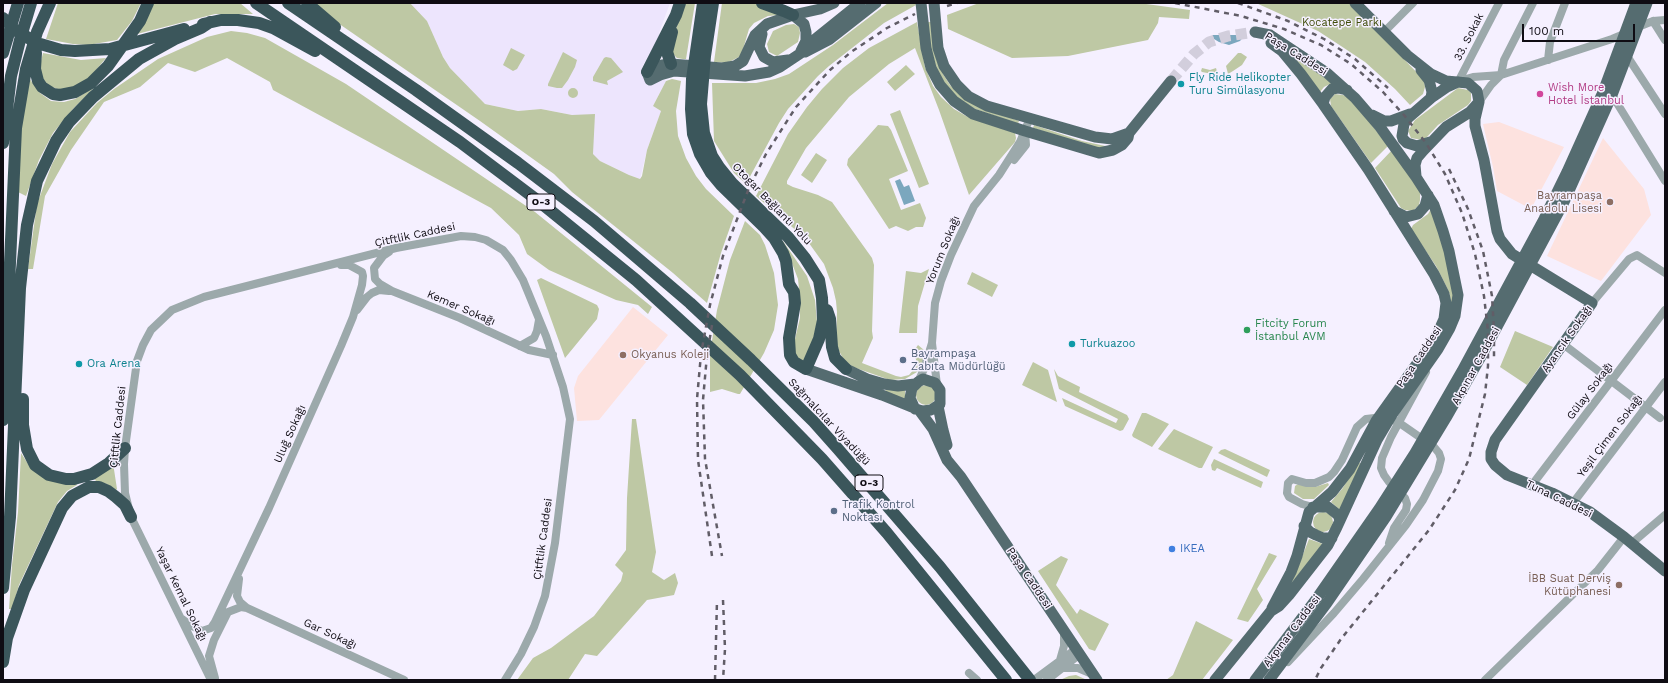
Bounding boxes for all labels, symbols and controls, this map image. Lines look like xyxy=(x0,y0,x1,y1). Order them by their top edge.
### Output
street label: 33. Sokak xyxy=(1451,11,1487,63)
park label: Kocatepe Parkı xyxy=(1302,16,1382,30)
scale bar xyxy=(1524,16,1637,42)
text: 100 m xyxy=(1529,24,1564,38)
street label: Paşa Caddesi xyxy=(1262,29,1330,79)
place label: Fly Ride Helikopter Turu Simülasyonu xyxy=(1189,71,1291,97)
marker: Fly Ride Helikopter Turu Simülasyonu xyxy=(1176,79,1186,89)
place label: Wish More Hotel İstanbul xyxy=(1548,81,1624,107)
marker: Wish More Hotel İstanbul xyxy=(1535,89,1545,99)
street label: Otogar Bağlantı Yolu xyxy=(729,160,815,248)
place label: Bayrampaşa Anadolu Lisesi xyxy=(1524,189,1602,215)
road number: O-3 xyxy=(527,194,555,210)
marker: Bayrampaşa Anadolu Lisesi xyxy=(1605,197,1615,207)
street label: Yorum Sokağı xyxy=(923,214,963,286)
street label: Çitftlik Caddesi xyxy=(373,220,457,250)
street label: Kemer Sokağı xyxy=(425,288,497,328)
street label: Ayancık Sokağı xyxy=(1539,303,1595,375)
place label: Fitcity Forum İstanbul AVM xyxy=(1255,317,1327,343)
street label: Paşa Caddesi xyxy=(1394,324,1444,390)
marker: Fitcity Forum İstanbul AVM xyxy=(1242,325,1252,335)
street label: Akpınar Caddesi xyxy=(1449,325,1503,407)
place label: Turkuazoo xyxy=(1080,337,1135,351)
marker: Turkuazoo xyxy=(1067,339,1077,349)
place label: Bayrampaşa Zabıta Müdürlüğü xyxy=(911,347,1006,373)
place label: Okyanus Koleji xyxy=(631,348,709,362)
marker: Okyanus Koleji xyxy=(618,350,628,360)
marker: Bayrampaşa Zabıta Müdürlüğü xyxy=(898,355,908,365)
place label: Ora Arena xyxy=(87,357,140,371)
marker: Ora Arena xyxy=(74,359,84,369)
street label: Gülay Sokağı xyxy=(1564,360,1616,422)
street label: Sağmalcılar Viyadüğü xyxy=(785,376,873,468)
street label: Çitftlik Caddesi xyxy=(107,385,129,469)
street label: Yeşil Çimen Sokağı xyxy=(1575,392,1645,480)
street label: Uluğ Sokağı xyxy=(271,403,309,465)
road number: O-3 xyxy=(855,475,883,491)
street label: Tuna Caddesi xyxy=(1524,477,1594,521)
street label: Çitftlik Caddesi xyxy=(531,497,555,581)
place label: Trafik Kontrol Noktası xyxy=(842,498,915,524)
marker: Trafik Kontrol Noktası xyxy=(829,506,839,516)
place label: IKEA xyxy=(1180,542,1205,556)
marker: IKEA xyxy=(1167,544,1177,554)
street label: Yaşar Kemal Sokağı xyxy=(152,545,210,643)
street label: Paşa Caddesi xyxy=(1004,545,1054,611)
place label: İBB Suat Derviş Kütüphanesi xyxy=(1528,572,1611,598)
marker: İBB Suat Derviş Kütüphanesi xyxy=(1614,580,1624,590)
street label: Akpınar Caddesi xyxy=(1260,592,1324,670)
street label: Gar Sokağı xyxy=(301,616,359,652)

